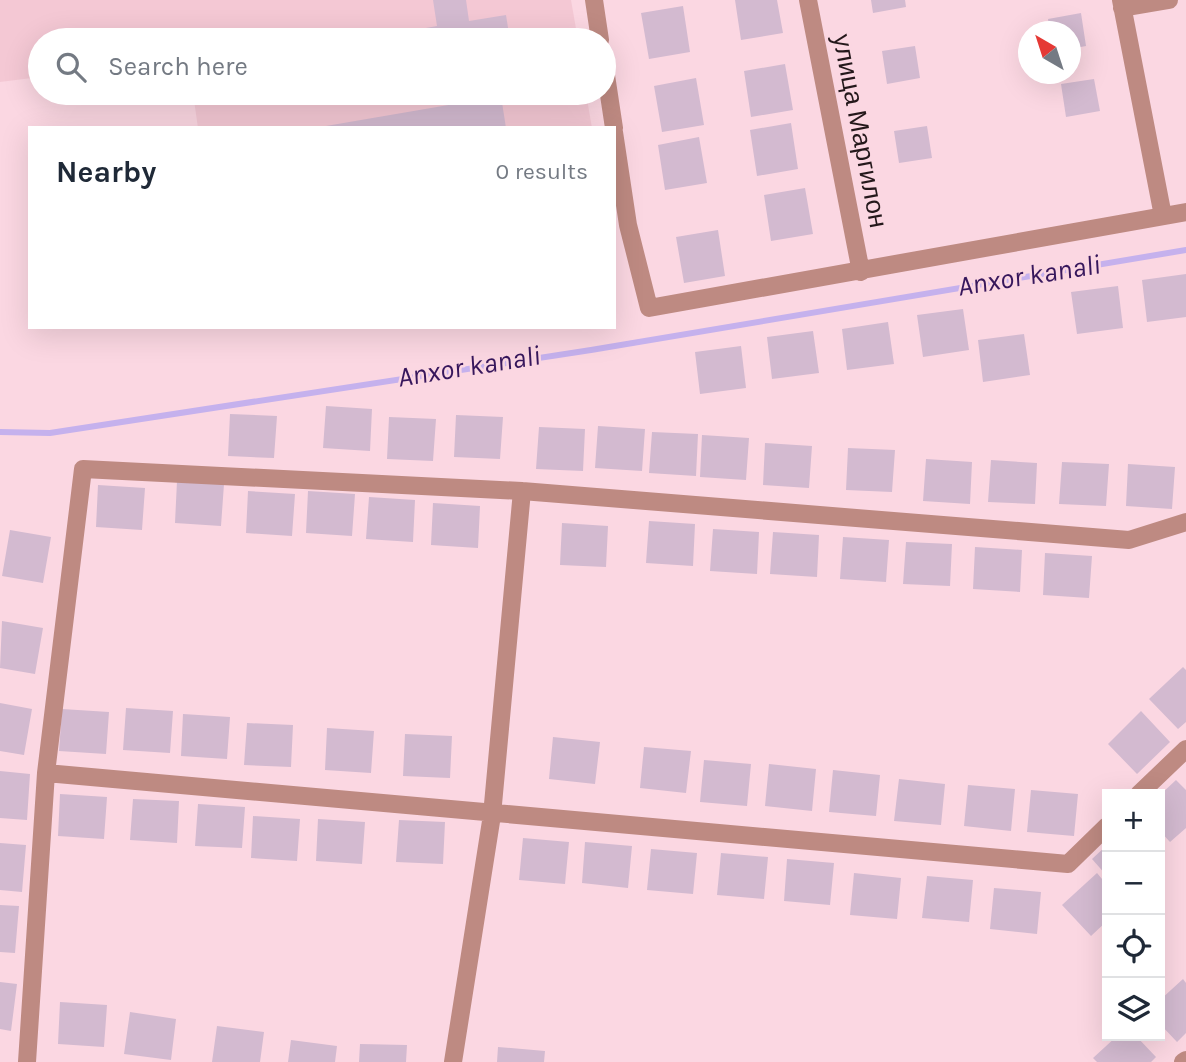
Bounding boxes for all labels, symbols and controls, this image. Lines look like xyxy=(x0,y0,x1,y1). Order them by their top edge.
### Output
north arrow xyxy=(1018,21,1081,84)
search box xyxy=(28,28,616,105)
street label: улица Маргилон xyxy=(826,31,894,231)
icon: search xyxy=(52,48,90,86)
text: Search here xyxy=(108,51,248,82)
text: Nearby xyxy=(56,154,156,190)
text: 0 results xyxy=(496,158,588,185)
water label: Anxor kanali xyxy=(955,247,1103,303)
water label: Anxor kanali xyxy=(395,338,543,394)
map controls xyxy=(1102,789,1165,1041)
button: + xyxy=(1102,789,1165,852)
button: − xyxy=(1102,852,1165,915)
button: locate xyxy=(1102,915,1165,978)
button: layers xyxy=(1102,978,1165,1041)

